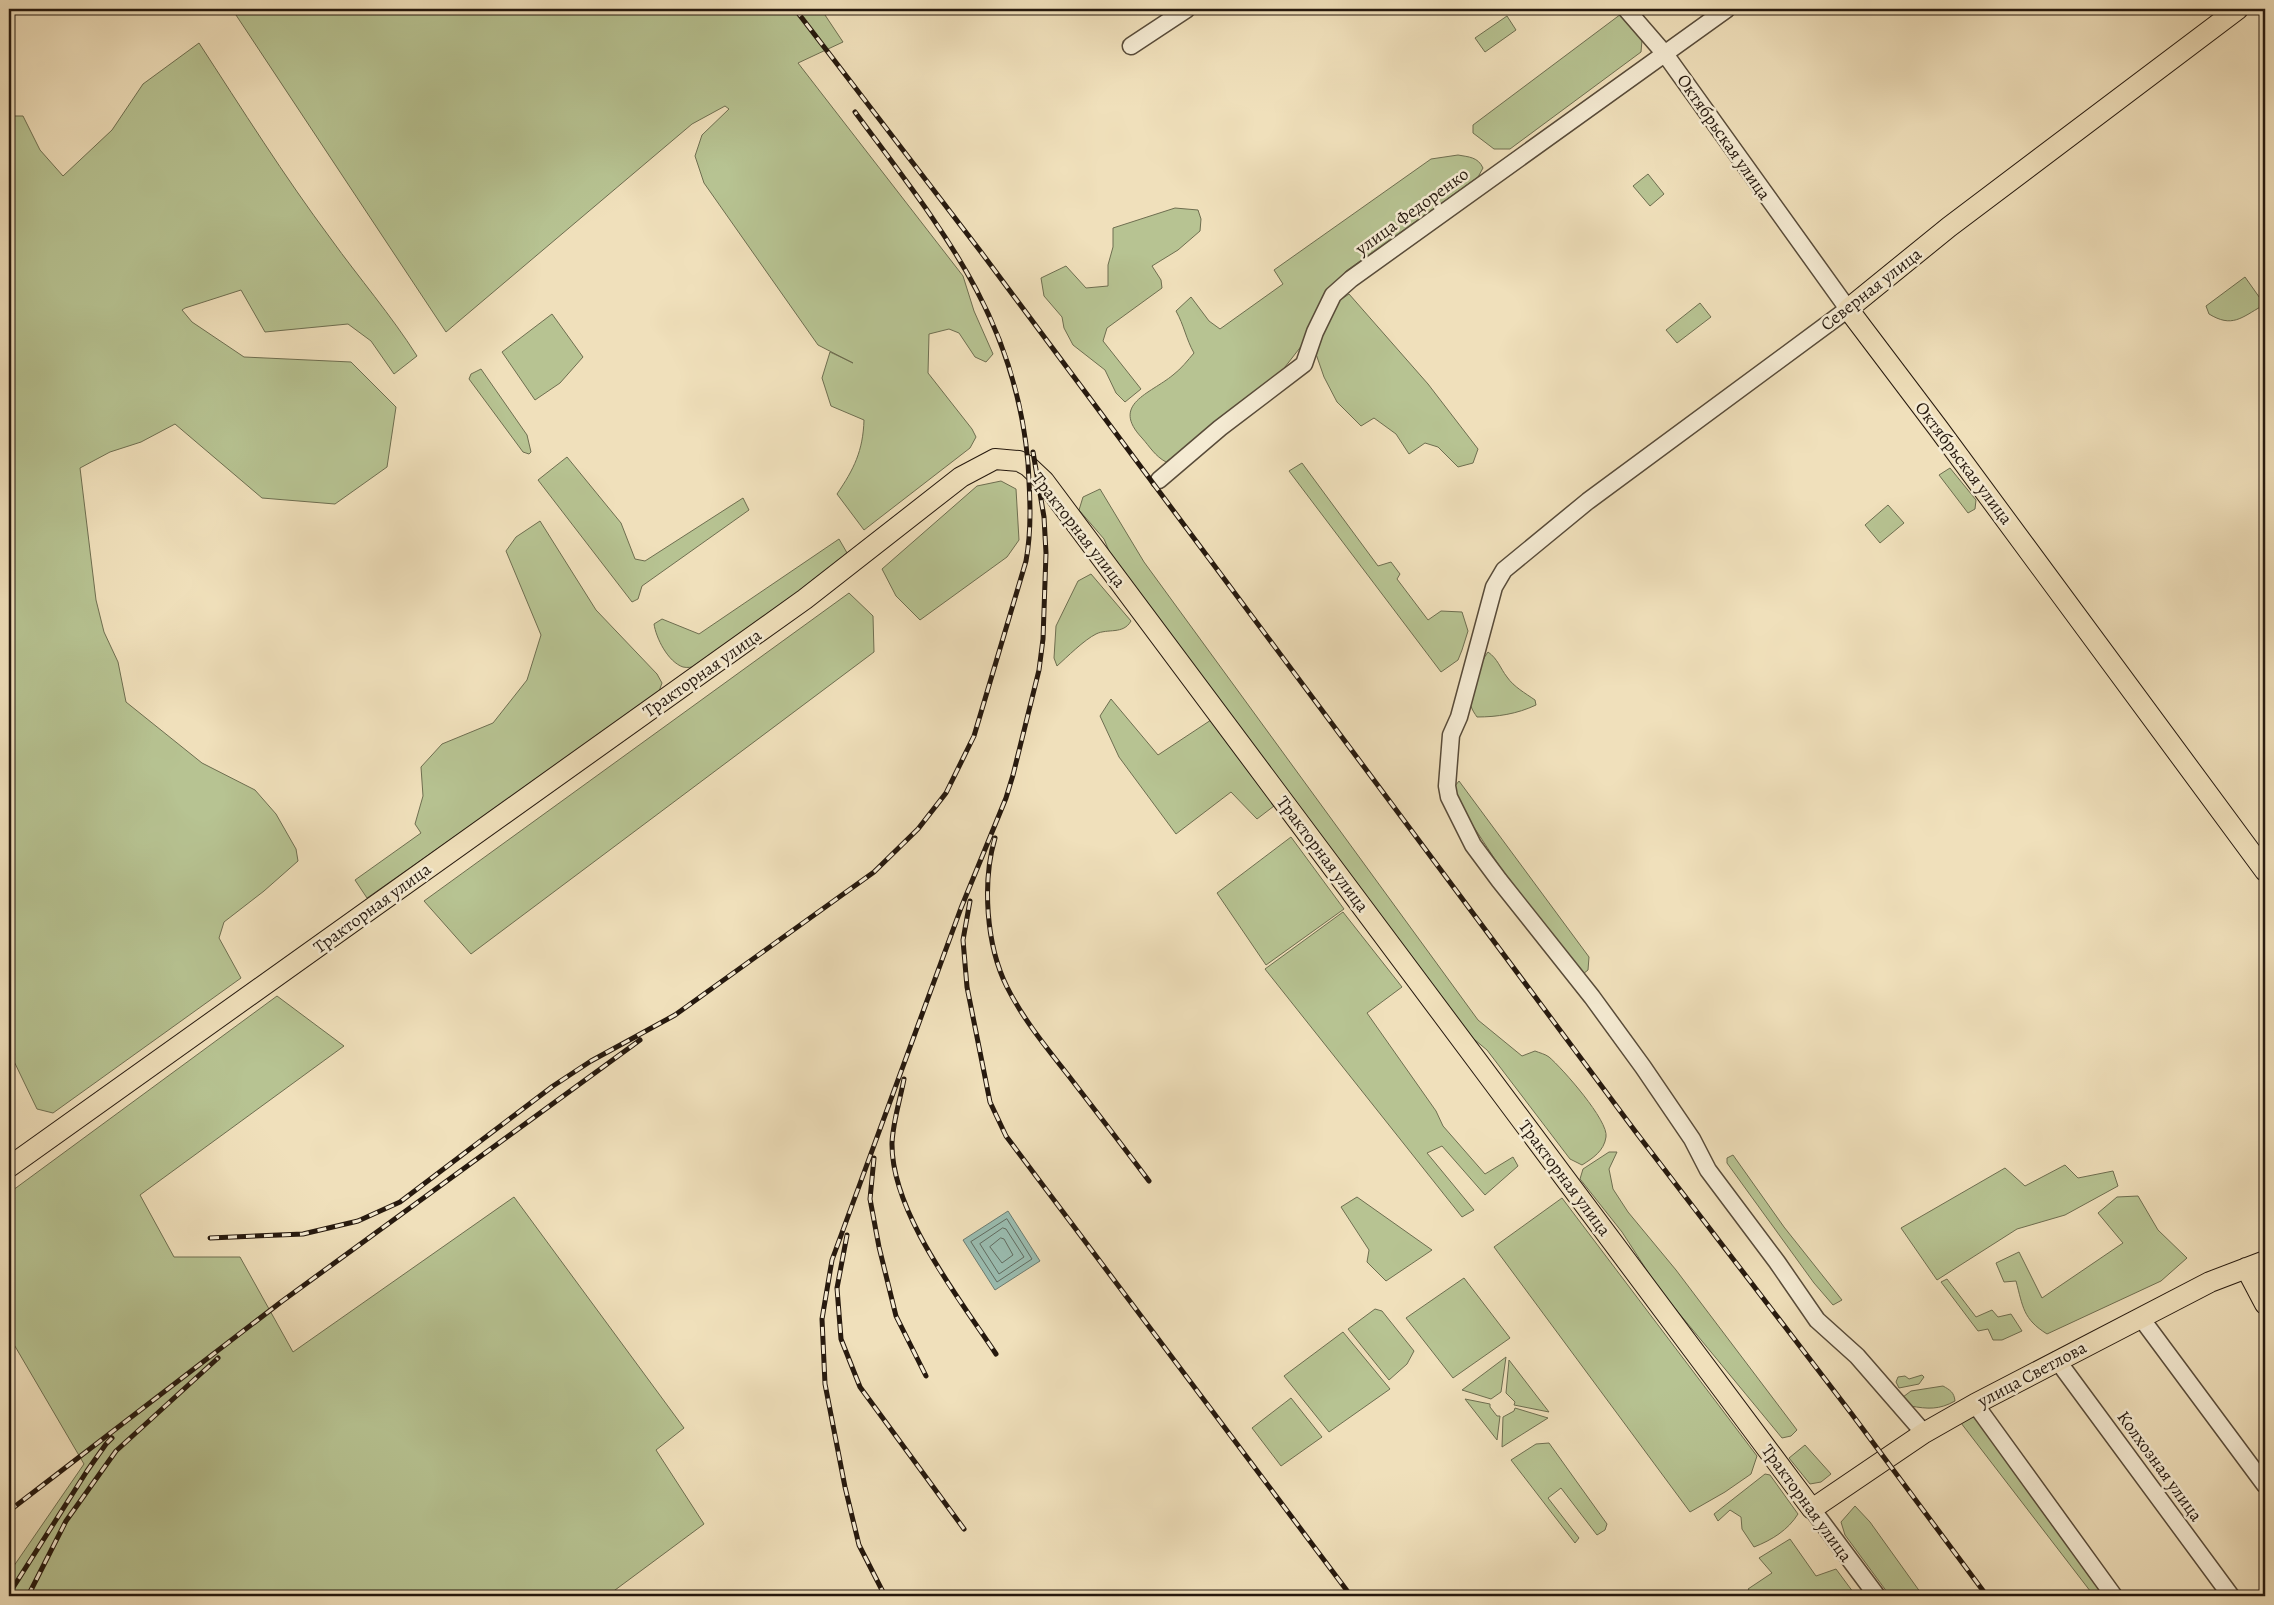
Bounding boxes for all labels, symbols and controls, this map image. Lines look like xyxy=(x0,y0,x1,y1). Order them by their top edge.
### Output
street label: Октябрьская улица xyxy=(1672,69,1777,205)
street label: улица Федоренко xyxy=(1350,162,1473,261)
street label: Северная улица xyxy=(1815,241,1927,336)
street label: Октябрьская улица xyxy=(1910,396,2019,530)
street label: Тракторная улица xyxy=(1026,467,1132,593)
street label: Тракторная улица xyxy=(638,623,767,723)
street label: Тракторная улица xyxy=(1271,791,1375,918)
street label: Тракторная улица xyxy=(308,857,436,959)
street label: Тракторная улица xyxy=(1513,1115,1617,1242)
street label: улица Светлова xyxy=(1972,1335,2091,1413)
street label: Колхозная улица xyxy=(2112,1406,2209,1527)
street label: Тракторная улица xyxy=(1756,1439,1858,1567)

